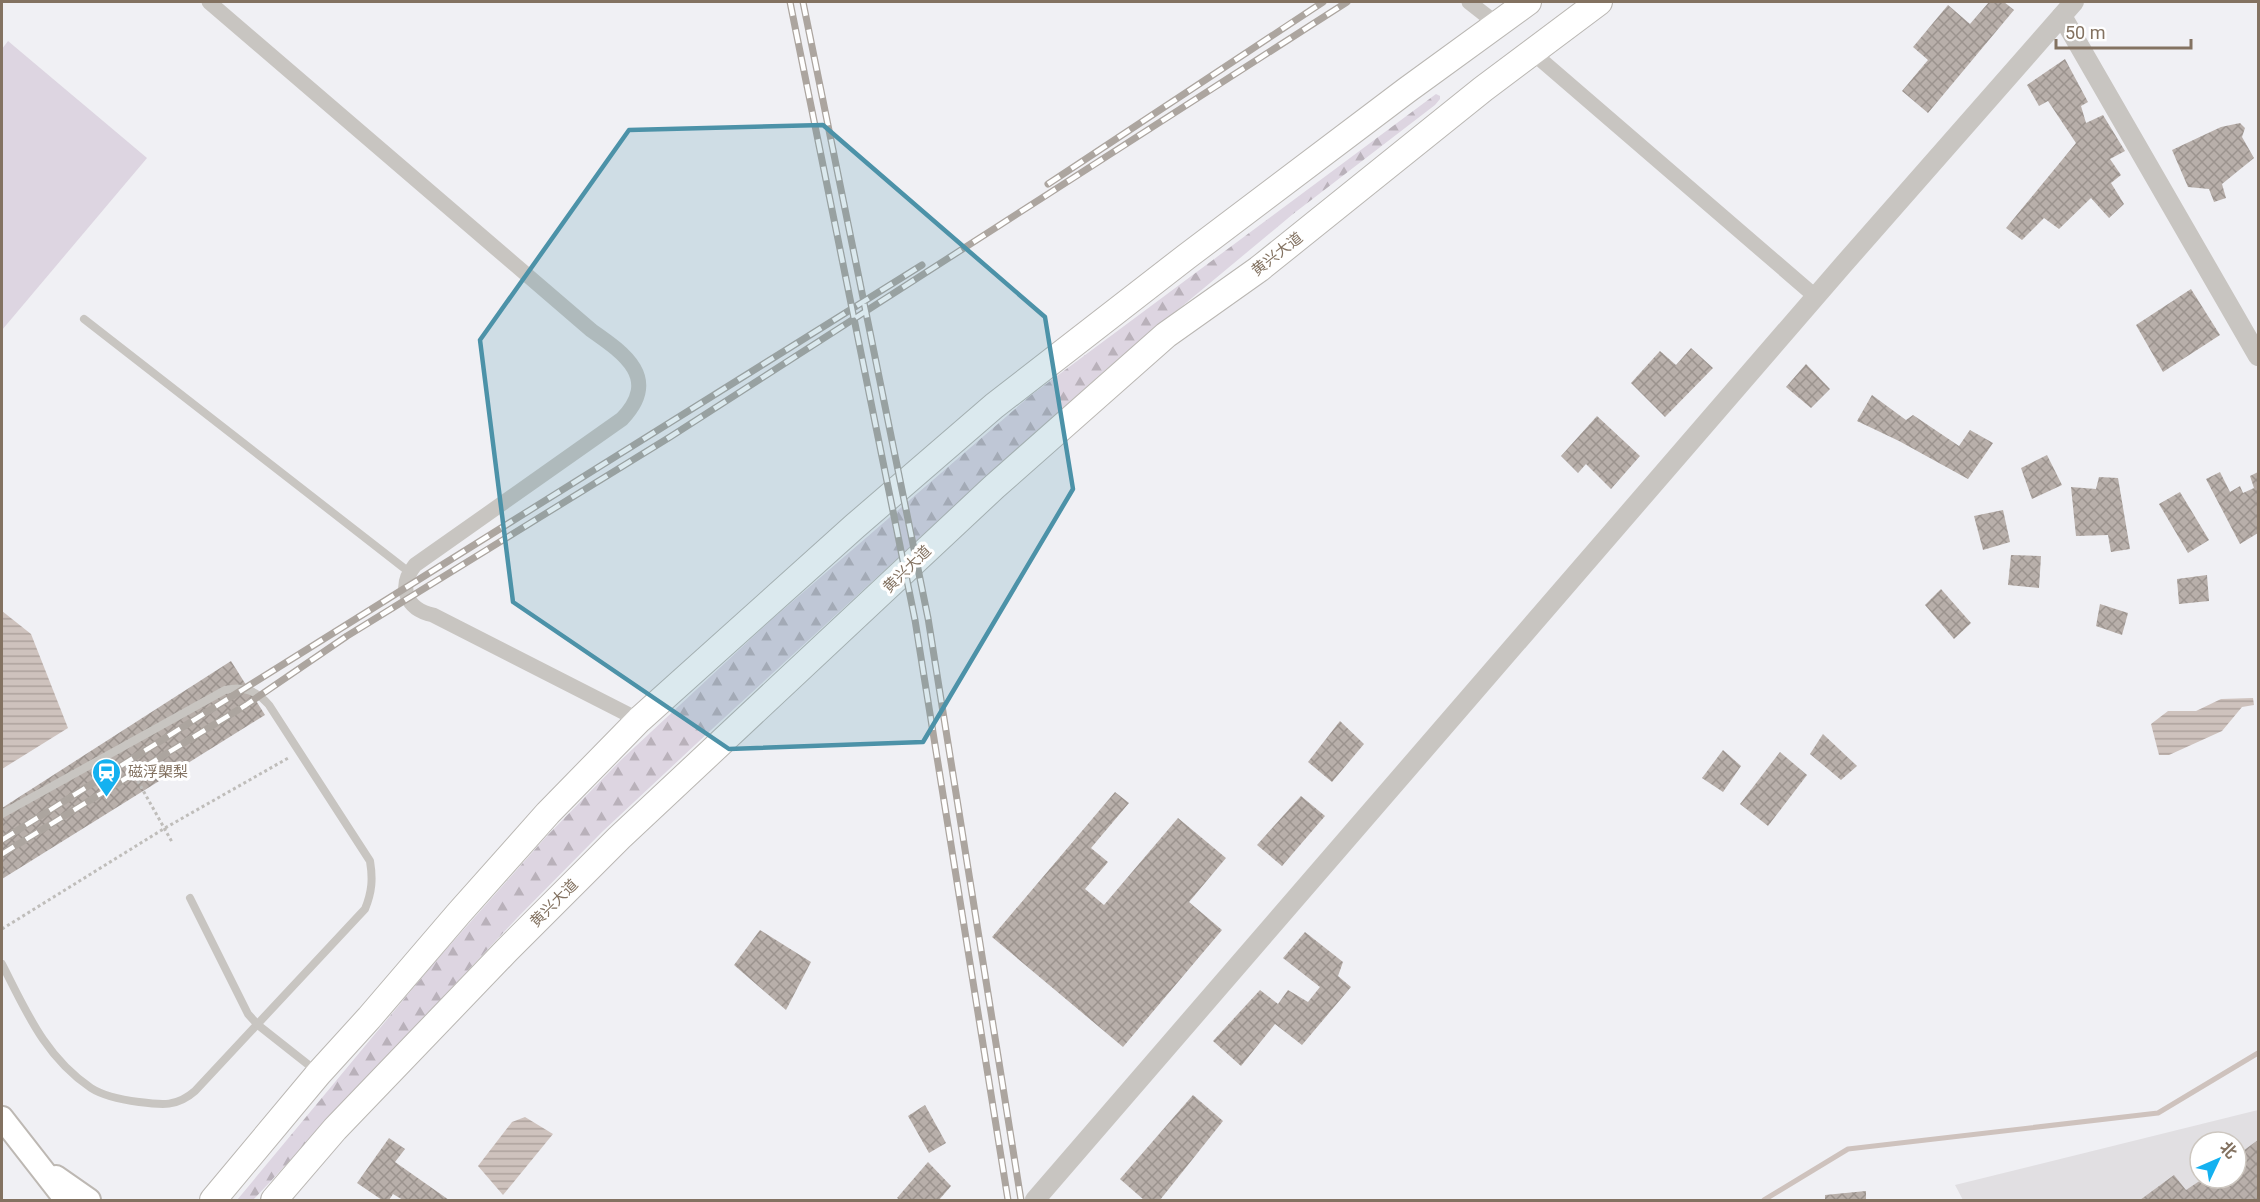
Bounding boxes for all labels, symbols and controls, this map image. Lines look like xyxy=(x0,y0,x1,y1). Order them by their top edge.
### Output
scale bar xyxy=(2056,12,2191,50)
text: 50 m xyxy=(2065,22,2105,43)
street label: 黄兴大道 xyxy=(1248,228,1306,280)
street label: 黄兴大道 xyxy=(879,542,935,596)
station icon: 磁浮㮾梨 xyxy=(91,756,123,798)
place label: 磁浮㮾梨 xyxy=(128,763,188,781)
street label: 黄兴大道 xyxy=(526,875,582,931)
north arrow xyxy=(2188,1130,2248,1190)
text: 北 xyxy=(2216,1138,2241,1162)

